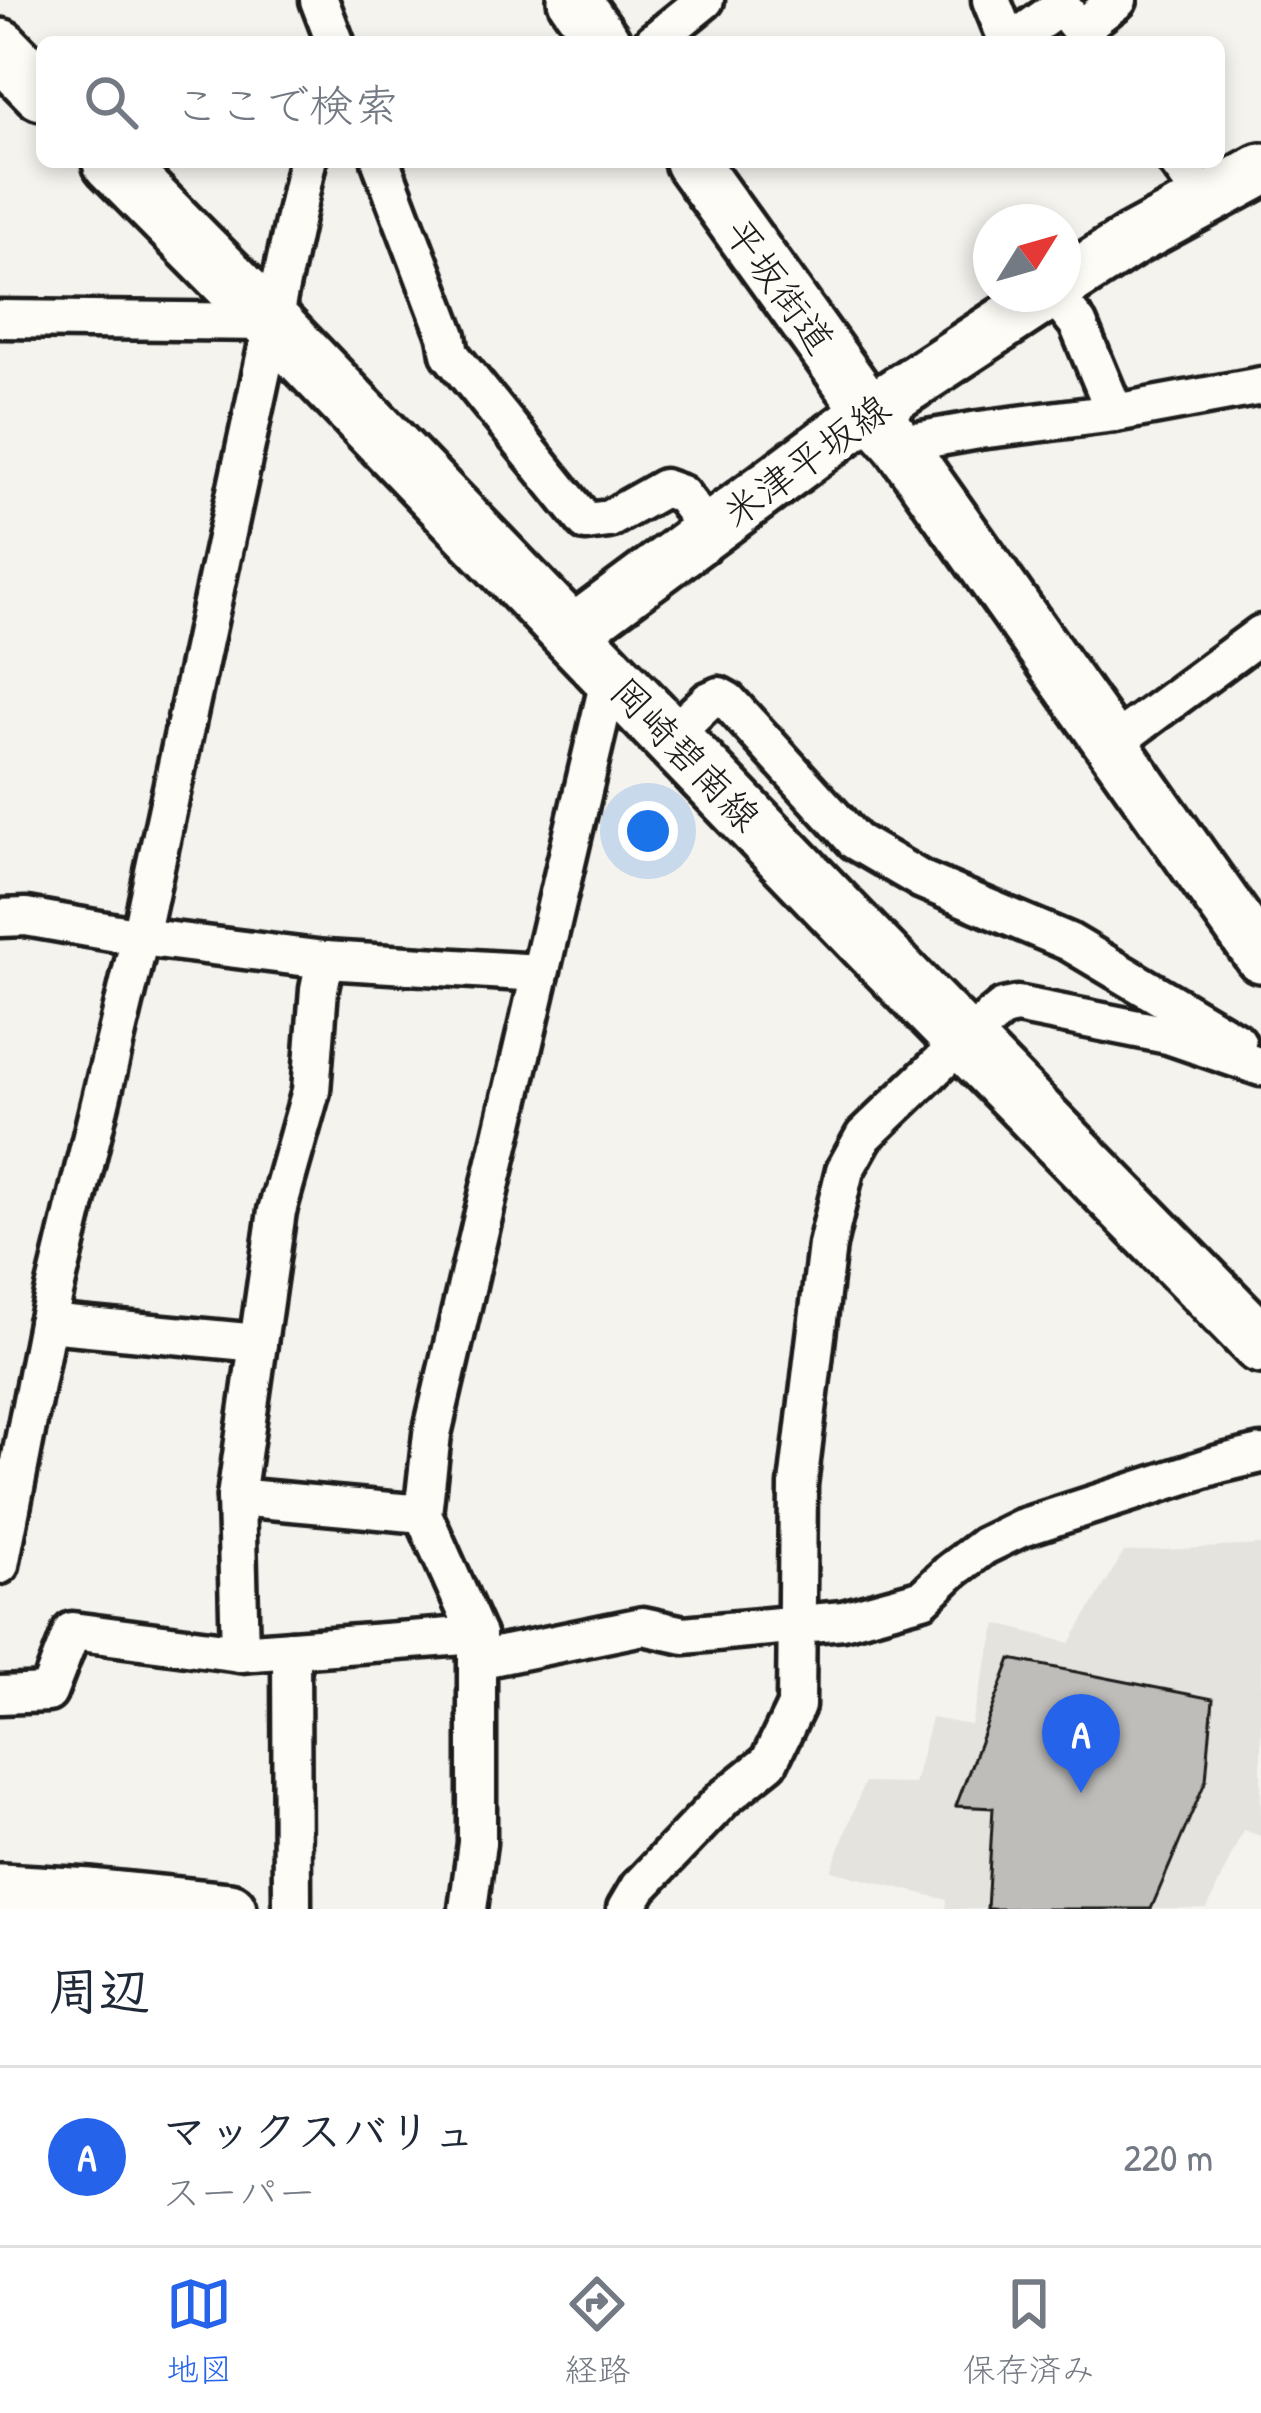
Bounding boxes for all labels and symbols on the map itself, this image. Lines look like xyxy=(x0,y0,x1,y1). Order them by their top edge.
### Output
north arrow xyxy=(973,204,1081,312)
street label: 平坂街道 xyxy=(713,207,848,364)
street label: 米津平坂線 xyxy=(711,381,900,538)
street label: 岡崎碧南線 xyxy=(600,665,773,842)
your location xyxy=(618,801,678,861)
pin: A xyxy=(1042,1694,1120,1793)

